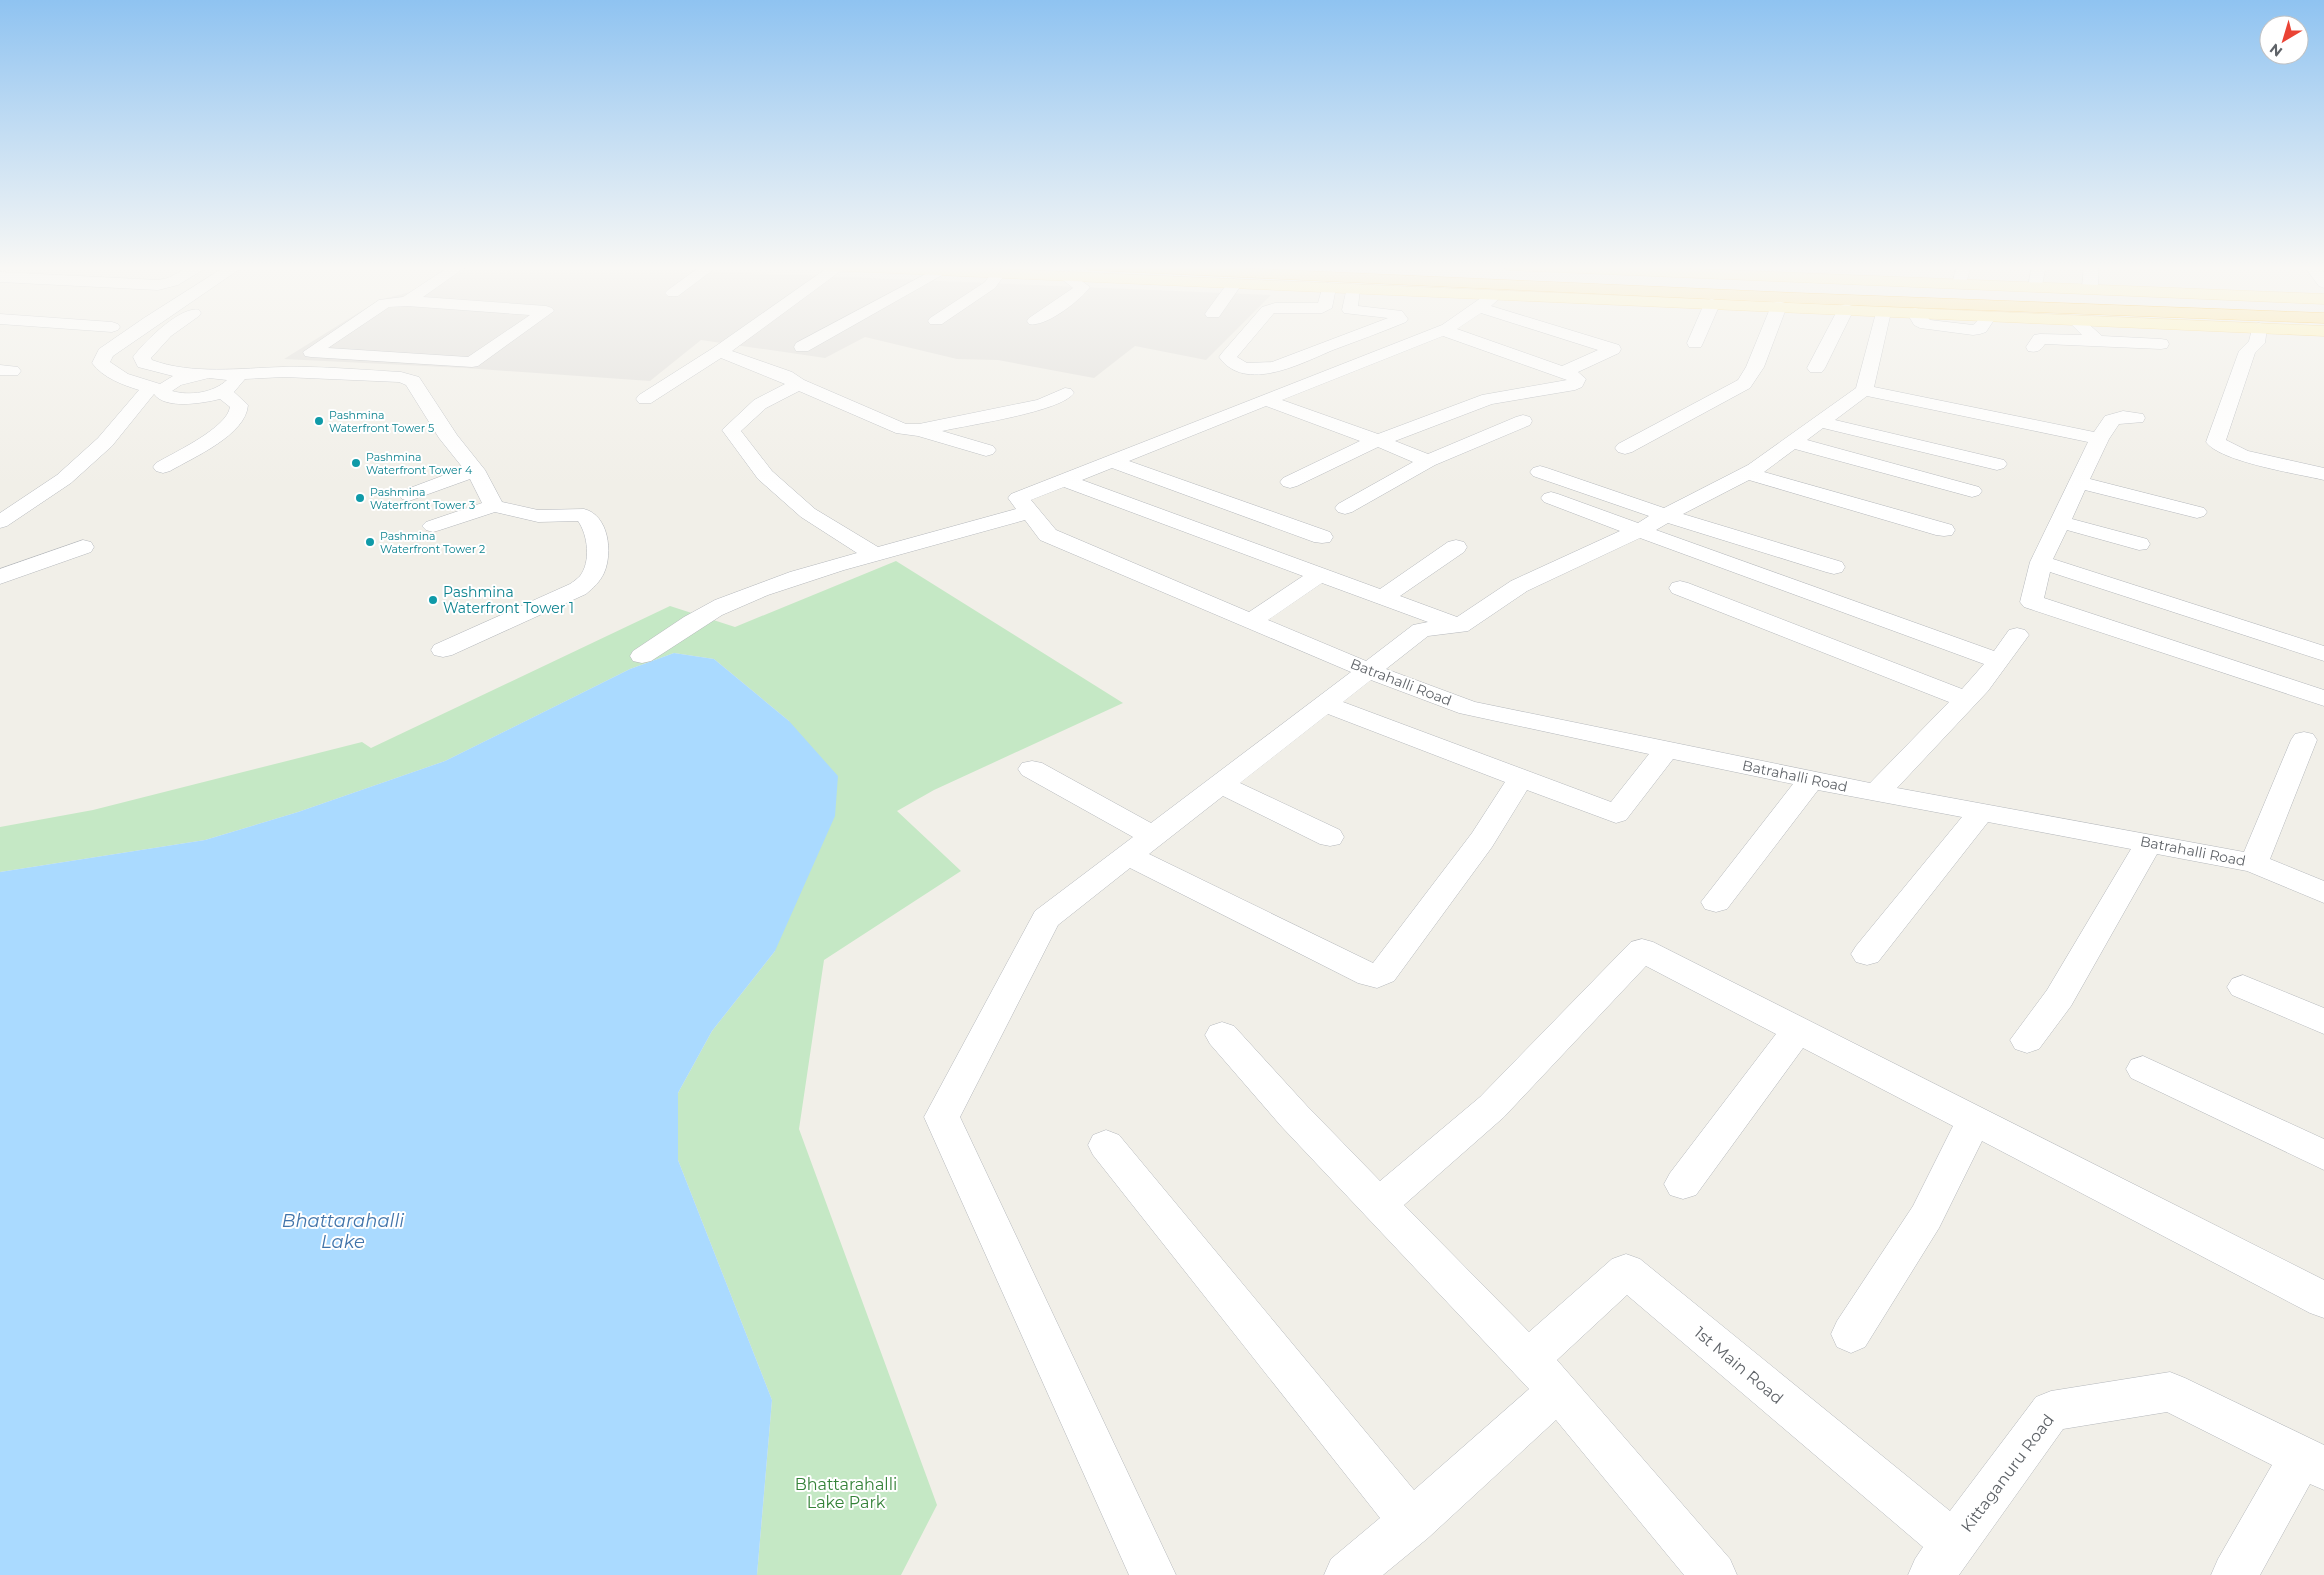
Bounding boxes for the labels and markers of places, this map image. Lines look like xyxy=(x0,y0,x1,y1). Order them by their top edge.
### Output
place label: Pashmina Waterfront Tower 5 xyxy=(329,408,434,435)
marker: Pashmina Waterfront Tower 5 xyxy=(313,415,325,427)
place label: Pashmina Waterfront Tower 4 xyxy=(366,450,473,477)
marker: Pashmina Waterfront Tower 4 xyxy=(350,457,362,469)
place label: Pashmina Waterfront Tower 3 xyxy=(370,485,475,512)
marker: Pashmina Waterfront Tower 3 xyxy=(354,492,366,504)
place label: Pashmina Waterfront Tower 2 xyxy=(380,529,485,556)
marker: Pashmina Waterfront Tower 2 xyxy=(364,536,376,548)
place label: Pashmina Waterfront Tower 1 xyxy=(443,583,574,617)
marker: Pashmina Waterfront Tower 1 xyxy=(427,594,439,606)

